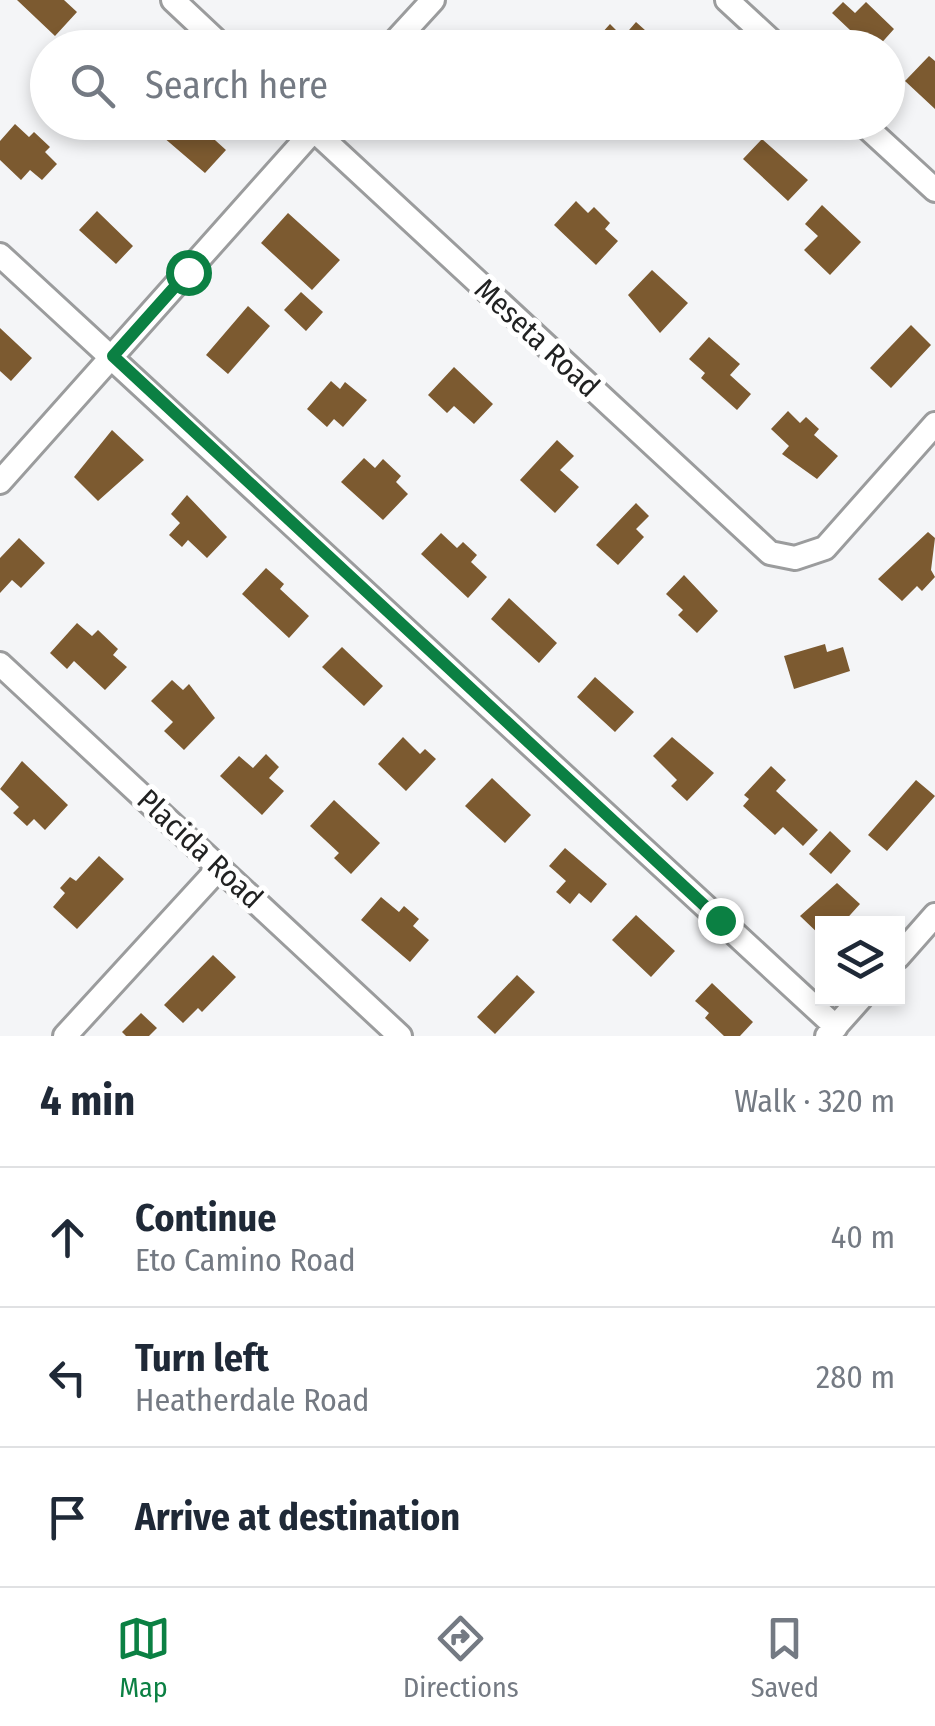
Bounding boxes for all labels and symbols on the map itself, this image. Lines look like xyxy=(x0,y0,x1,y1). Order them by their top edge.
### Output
route start xyxy=(166,250,212,296)
street label: Meseta Road xyxy=(467,271,607,405)
street label: Placida Road xyxy=(130,782,270,916)
route end xyxy=(698,898,744,944)

